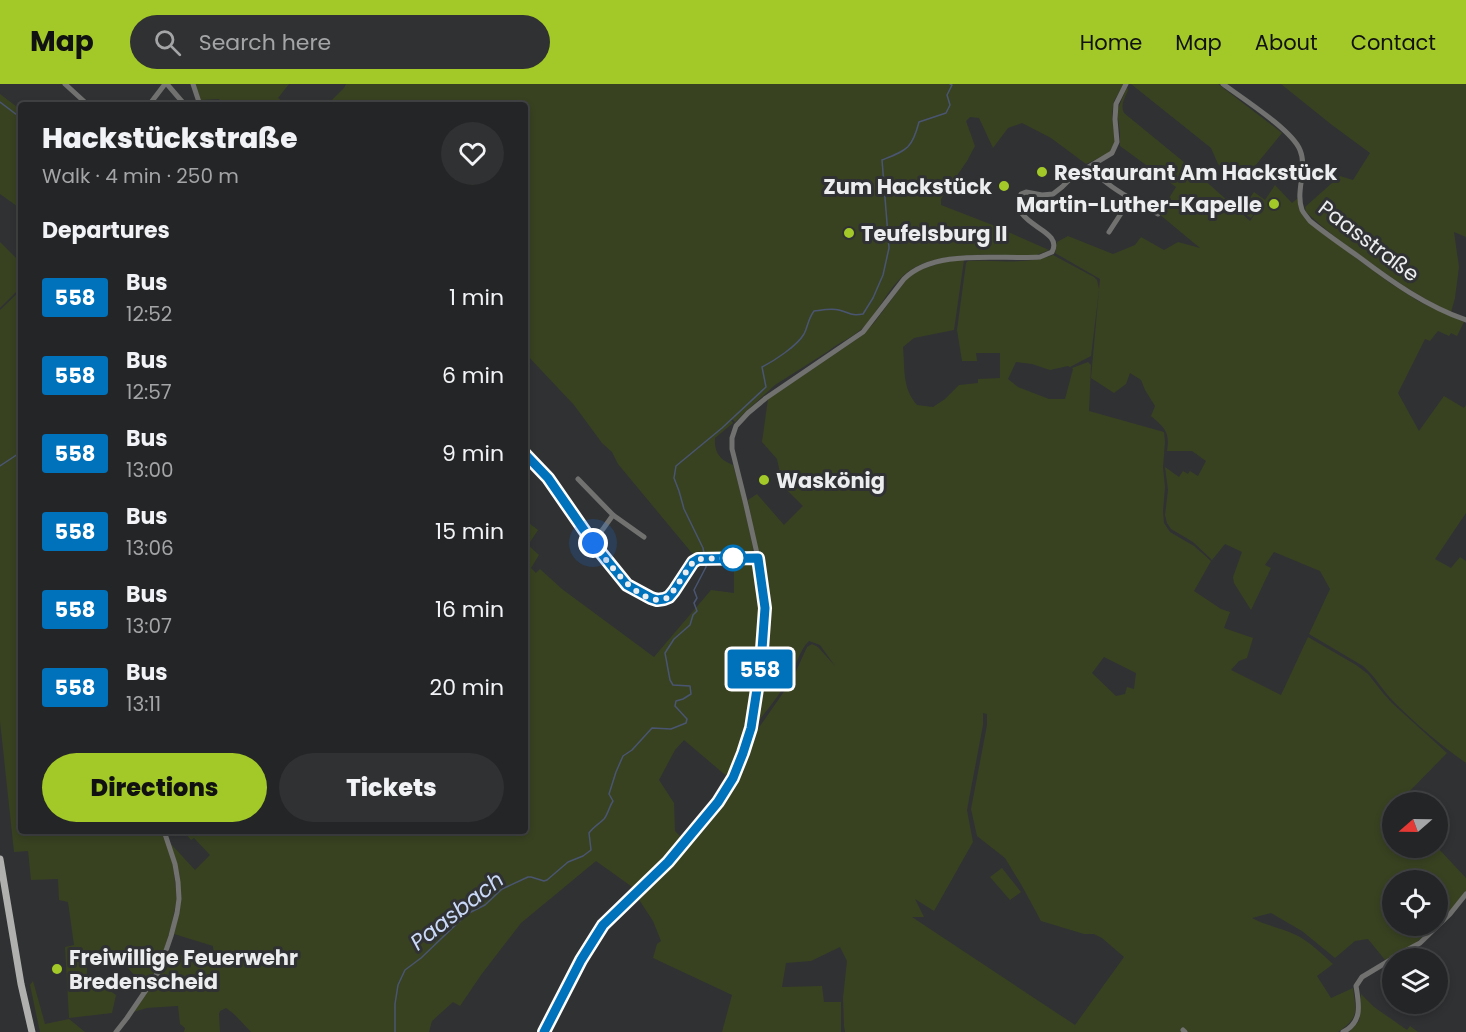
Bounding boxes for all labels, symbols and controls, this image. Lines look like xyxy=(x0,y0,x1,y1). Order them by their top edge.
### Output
search box xyxy=(130,15,550,69)
text: Map xyxy=(30,22,94,61)
icon: search xyxy=(151,26,184,59)
text: Search here xyxy=(199,27,331,58)
text: Home xyxy=(1080,28,1142,57)
text: Map xyxy=(1175,28,1222,57)
text: About xyxy=(1255,28,1318,57)
text: Contact xyxy=(1351,28,1436,57)
text: Hackstückstraße xyxy=(42,119,298,158)
button: heart xyxy=(441,122,504,185)
place label: Restaurant Am Hackstück xyxy=(1054,158,1337,187)
text: Walk · 4 min · 250 m xyxy=(42,162,239,190)
marker: Restaurant Am Hackstück xyxy=(1035,165,1049,179)
place label: Zum Hackstück xyxy=(823,172,992,201)
marker: Zum Hackstück xyxy=(997,179,1011,193)
place label: Martin-Luther-Kapelle xyxy=(1016,190,1262,219)
street label: Paasstraße xyxy=(1313,193,1425,289)
marker: Martin-Luther-Kapelle xyxy=(1267,197,1281,211)
text: Departures xyxy=(42,215,170,246)
place label: Teufelsburg II xyxy=(861,219,1007,248)
marker: Teufelsburg II xyxy=(842,226,856,240)
text: Bus xyxy=(126,267,168,298)
text: 1 min xyxy=(449,282,504,313)
text: 558 xyxy=(55,283,95,312)
text: 12:52 xyxy=(126,300,172,328)
text: Bus xyxy=(126,345,168,376)
text: 6 min xyxy=(442,360,504,391)
text: 558 xyxy=(55,361,95,390)
text: 12:57 xyxy=(126,378,172,406)
text: Bus xyxy=(126,423,168,454)
text: 9 min xyxy=(442,438,504,469)
text: 558 xyxy=(55,439,95,468)
text: 13:00 xyxy=(126,456,174,484)
place label: Waskönig xyxy=(776,466,885,495)
marker: Waskönig xyxy=(757,473,771,487)
text: Bus xyxy=(126,501,168,532)
text: 15 min xyxy=(435,516,504,547)
text: 558 xyxy=(55,517,95,546)
your location xyxy=(578,528,608,558)
text: 13:06 xyxy=(126,534,174,562)
unlabelled marker xyxy=(720,545,746,571)
text: Bus xyxy=(126,579,168,610)
text: 16 min xyxy=(435,594,504,625)
text: 558 xyxy=(55,595,95,624)
text: 13:07 xyxy=(126,612,172,640)
line badge: 558 xyxy=(726,650,795,688)
text: 558 xyxy=(740,655,780,684)
text: Bus xyxy=(126,657,168,688)
text: 20 min xyxy=(430,672,504,703)
text: 558 xyxy=(55,673,95,702)
text: 13:11 xyxy=(126,690,161,718)
button: Directions xyxy=(42,753,267,822)
button: Tickets xyxy=(279,753,504,822)
north arrow xyxy=(1382,792,1448,858)
map controls xyxy=(1382,792,1448,1014)
water label: Paasbach xyxy=(404,865,510,957)
button: locate xyxy=(1382,870,1448,936)
place label: Freiwillige Feuerwehr Bredenscheid xyxy=(69,943,298,996)
button: layers xyxy=(1382,948,1448,1014)
marker: Freiwillige Feuerwehr Bredenscheid xyxy=(50,962,64,976)

